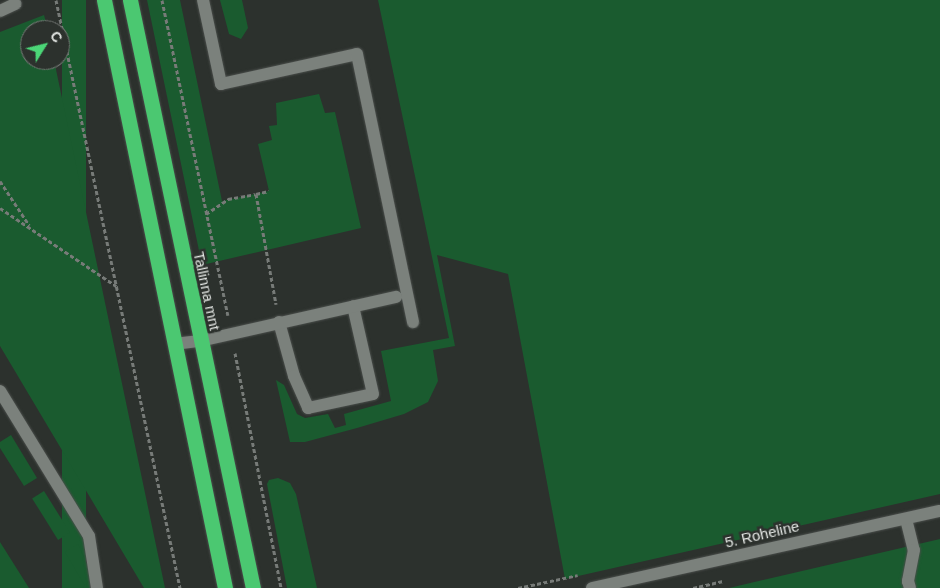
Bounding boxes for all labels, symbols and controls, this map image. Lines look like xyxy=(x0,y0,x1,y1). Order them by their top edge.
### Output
north arrow xyxy=(20,20,70,70)
text: С xyxy=(47,28,66,46)
street label: Tallinna mnt xyxy=(190,250,224,332)
street label: 5. Roheline xyxy=(723,517,801,551)

